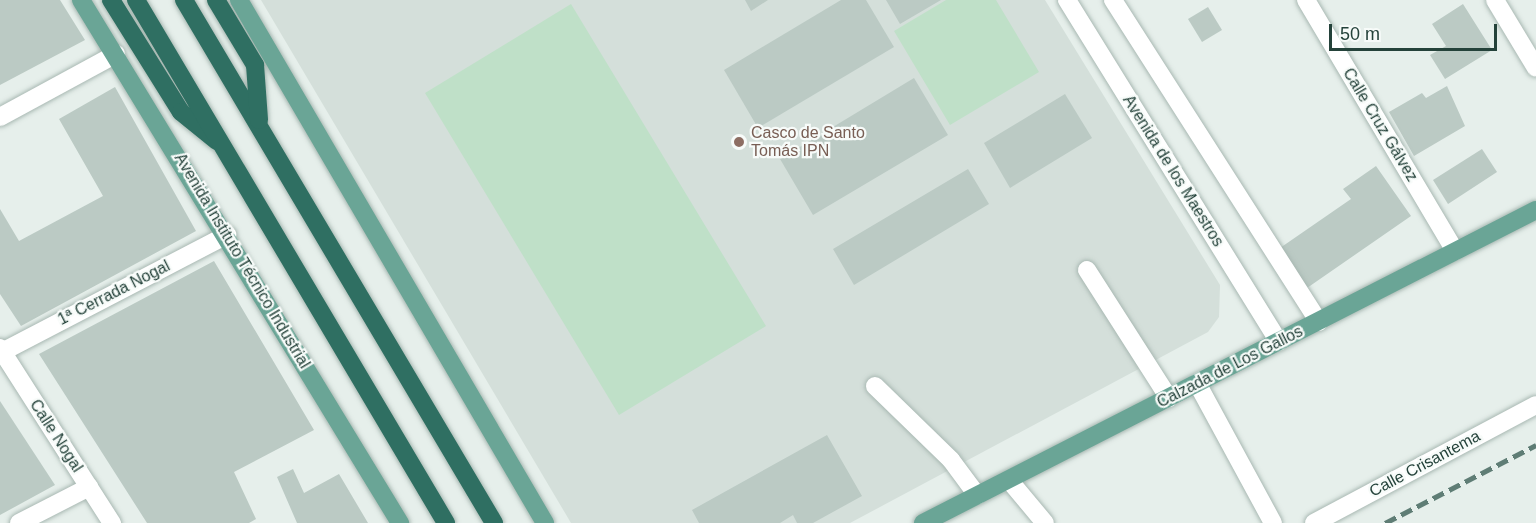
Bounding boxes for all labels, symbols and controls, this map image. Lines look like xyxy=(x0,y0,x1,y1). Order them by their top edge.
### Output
scale bar xyxy=(1332,12,1500,50)
text: 50 m xyxy=(1340,24,1380,44)
street label: Calle Cruz Gálvez xyxy=(1339,65,1421,185)
street label: Avenida de los Maestros xyxy=(1119,92,1227,250)
place label: Casco de Santo Tomás IPN xyxy=(751,123,865,161)
marker: Casco de Santo Tomás IPN xyxy=(732,135,746,149)
street label: Avenida Instituto Técnico Industrial xyxy=(170,150,314,372)
street label: 1ª Cerrada Nogal xyxy=(55,256,173,330)
street label: Calzada de Los Gallos xyxy=(1154,322,1306,412)
street label: Calle Nogal xyxy=(25,396,87,476)
street label: Calle Crisantema xyxy=(1366,427,1484,501)

